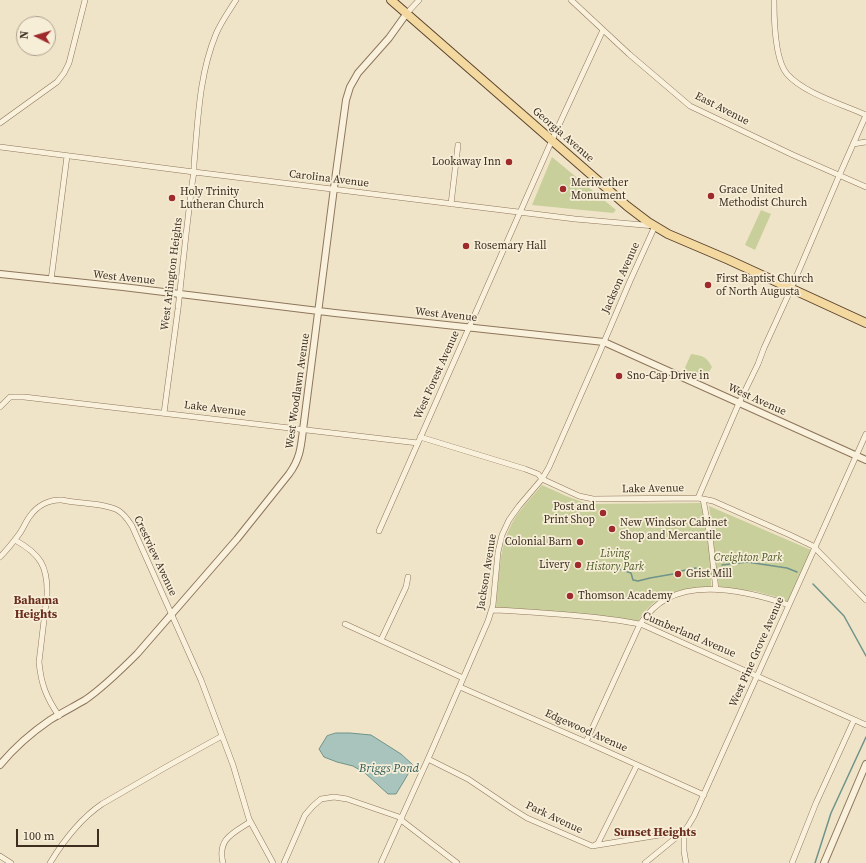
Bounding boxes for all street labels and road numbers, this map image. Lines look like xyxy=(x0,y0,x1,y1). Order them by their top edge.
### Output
street label: East Avenue xyxy=(693,90,751,128)
street label: Georgia Avenue xyxy=(530,105,596,165)
street label: Carolina Avenue xyxy=(288,168,370,190)
street label: West Arlington Heights xyxy=(159,217,185,331)
street label: Jackson Avenue xyxy=(599,240,643,316)
street label: West Avenue xyxy=(92,268,156,288)
street label: West Avenue xyxy=(414,305,478,325)
street label: West Forest Avenue xyxy=(412,329,462,421)
street label: West Woodlawn Avenue xyxy=(283,332,313,450)
street label: West Avenue xyxy=(726,381,788,419)
street label: Lake Avenue xyxy=(183,399,247,419)
street label: Lake Avenue xyxy=(622,482,684,496)
street label: Crestview Avenue xyxy=(131,514,179,598)
street label: Jackson Avenue xyxy=(474,533,500,611)
street label: West Pine Grove Avenue xyxy=(727,595,787,709)
street label: Cumberland Avenue xyxy=(640,609,738,661)
street label: Edgewood Avenue xyxy=(543,707,629,755)
street label: Park Avenue xyxy=(523,799,585,837)

